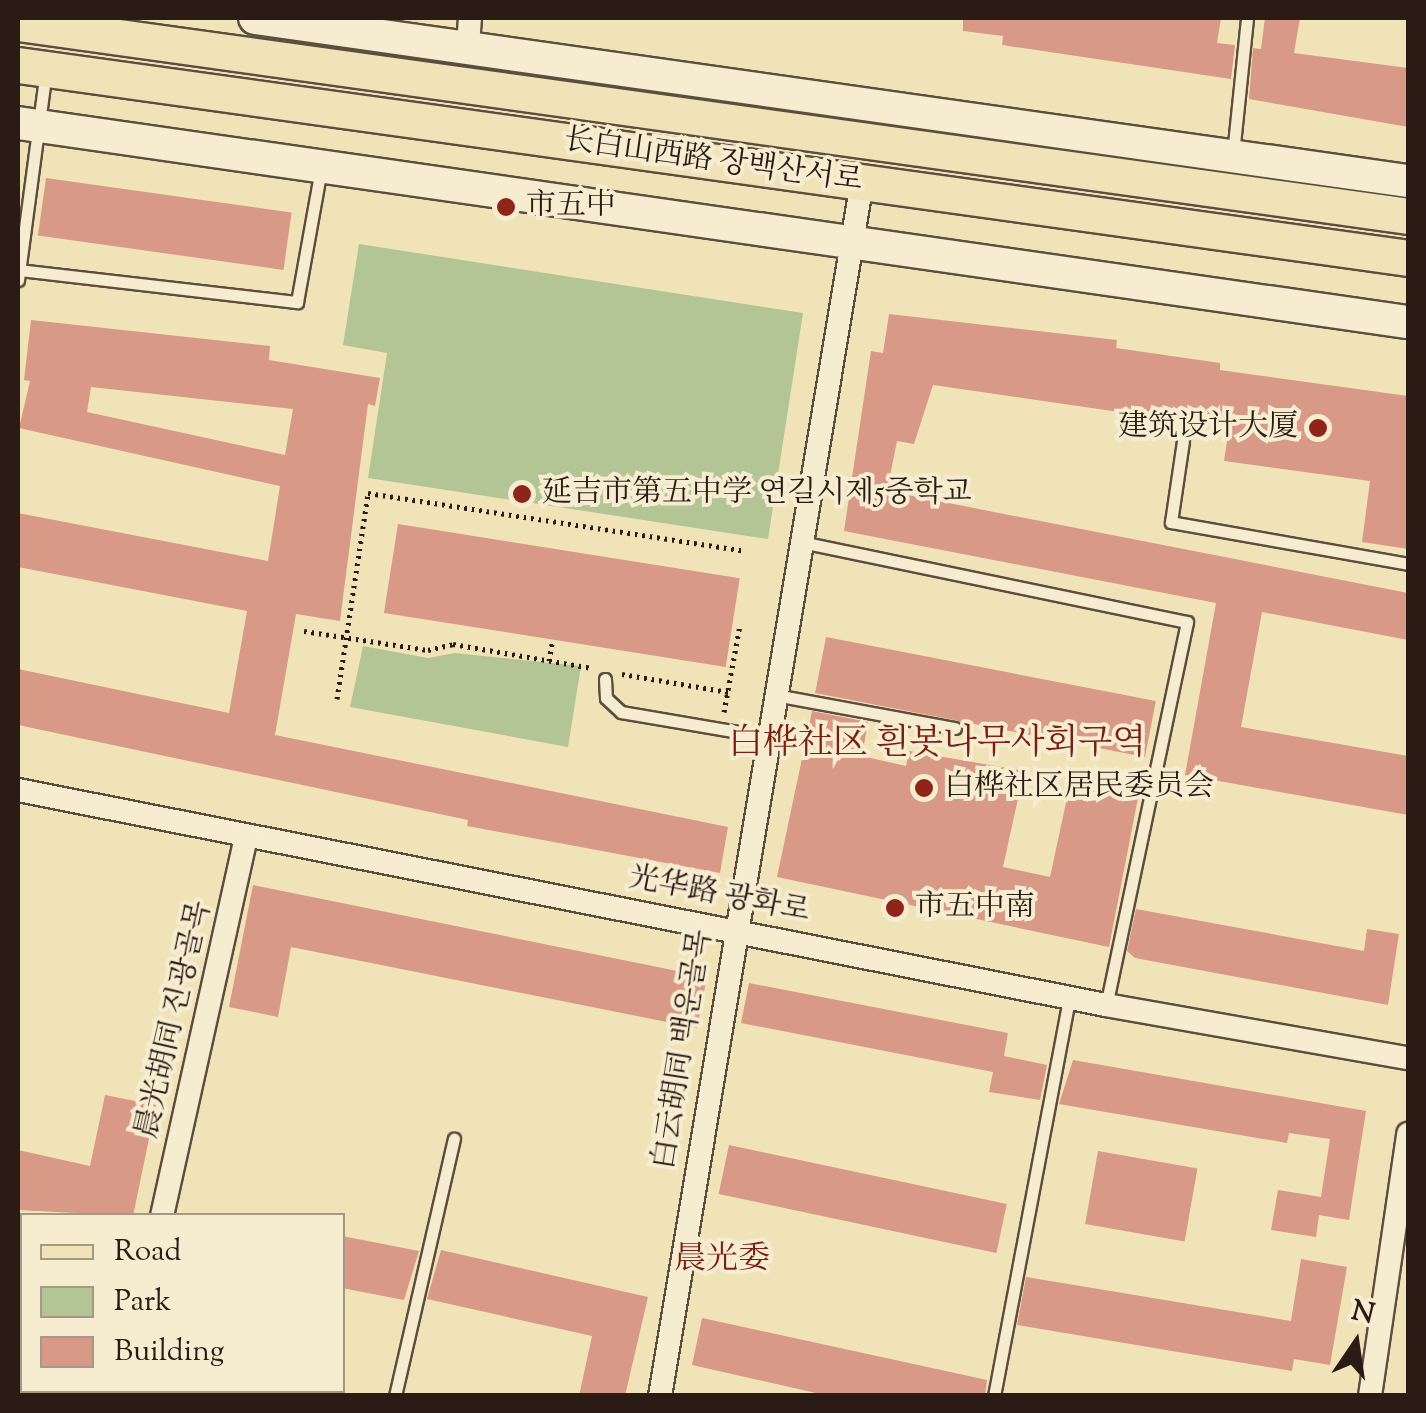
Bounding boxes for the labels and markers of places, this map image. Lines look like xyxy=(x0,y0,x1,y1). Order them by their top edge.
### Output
place label: 市五中 xyxy=(526,189,616,225)
marker: 市五中 xyxy=(495,196,517,218)
place label: 建筑设计大厦 xyxy=(1118,410,1298,446)
marker: 建筑设计大厦 xyxy=(1307,417,1329,439)
place label: 延吉市第五中学 연길시제5중학교 xyxy=(542,476,972,512)
marker: 延吉市第五中学 연길시제5중학교 xyxy=(511,483,533,505)
place label: 白桦社区居民委员会 xyxy=(944,770,1214,806)
marker: 白桦社区居民委员会 xyxy=(913,777,935,799)
place label: 市五中南 xyxy=(915,890,1035,926)
marker: 市五中南 xyxy=(884,897,906,919)

